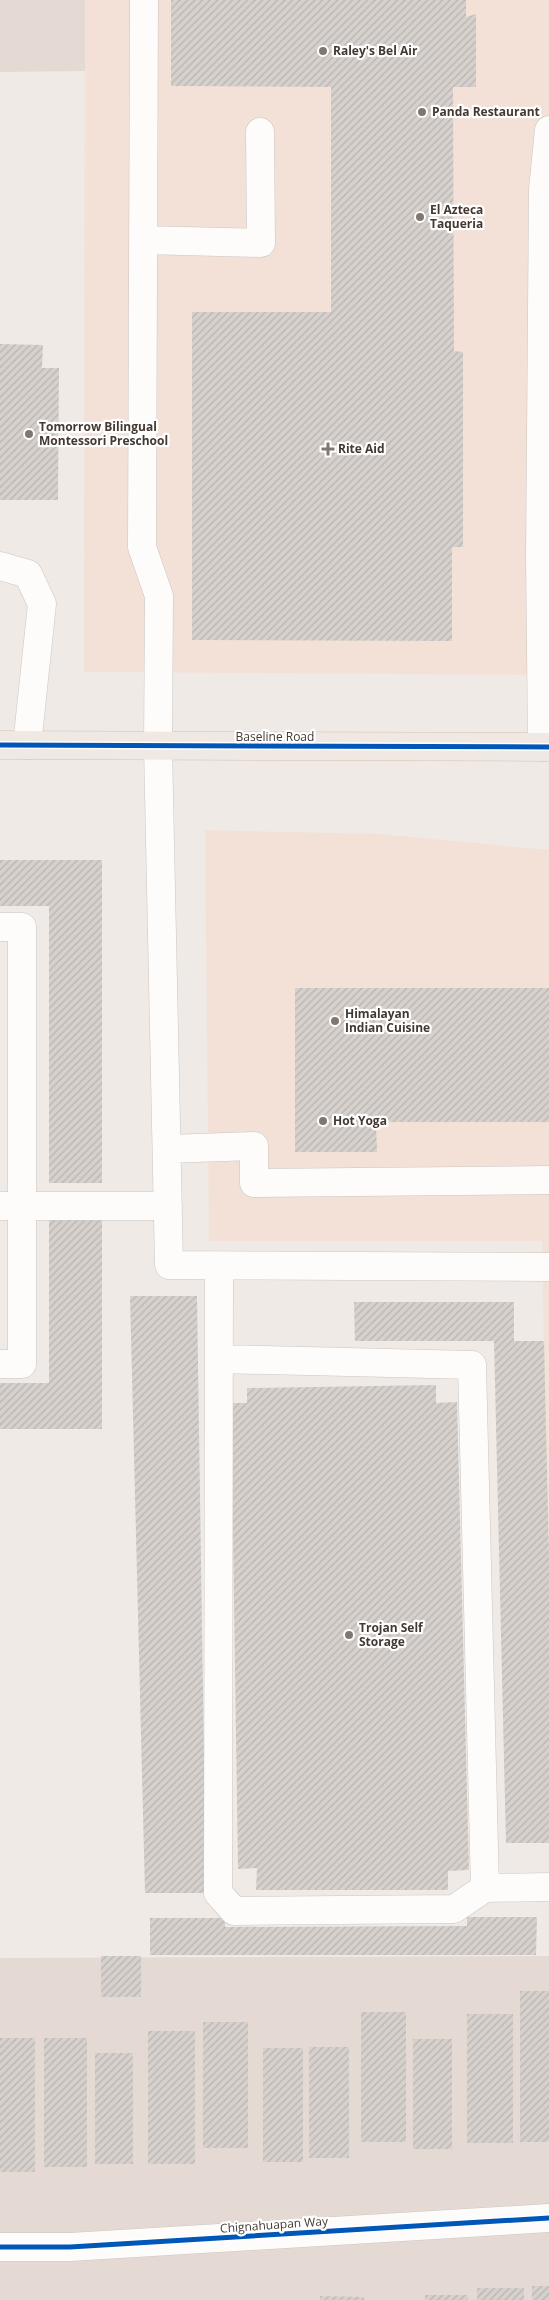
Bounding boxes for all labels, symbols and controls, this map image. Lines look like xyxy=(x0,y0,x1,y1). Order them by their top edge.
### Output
place label: Raley's Bel Air xyxy=(333,42,418,59)
marker: Raley's Bel Air xyxy=(317,45,329,57)
place label: Panda Restaurant xyxy=(432,103,540,120)
marker: Panda Restaurant xyxy=(416,106,428,118)
place label: El Azteca Taqueria xyxy=(430,201,483,232)
marker: El Azteca Taqueria xyxy=(414,211,426,223)
place label: Tomorrow Bilingual Montessori Preschool xyxy=(39,418,168,449)
marker: Tomorrow Bilingual Montessori Preschool xyxy=(23,428,35,440)
place label: Rite Aid xyxy=(338,440,385,457)
marker: Rite Aid xyxy=(322,443,334,455)
street label: Baseline Road xyxy=(236,728,314,745)
place label: Himalayan Indian Cuisine xyxy=(345,1005,430,1036)
marker: Himalayan Indian Cuisine xyxy=(329,1015,341,1027)
place label: Hot Yoga xyxy=(333,1112,387,1129)
marker: Hot Yoga xyxy=(317,1115,329,1127)
place label: Trojan Self Storage xyxy=(359,1619,424,1650)
marker: Trojan Self Storage xyxy=(343,1629,355,1641)
street label: Chignahuapan Way xyxy=(219,2212,329,2237)

